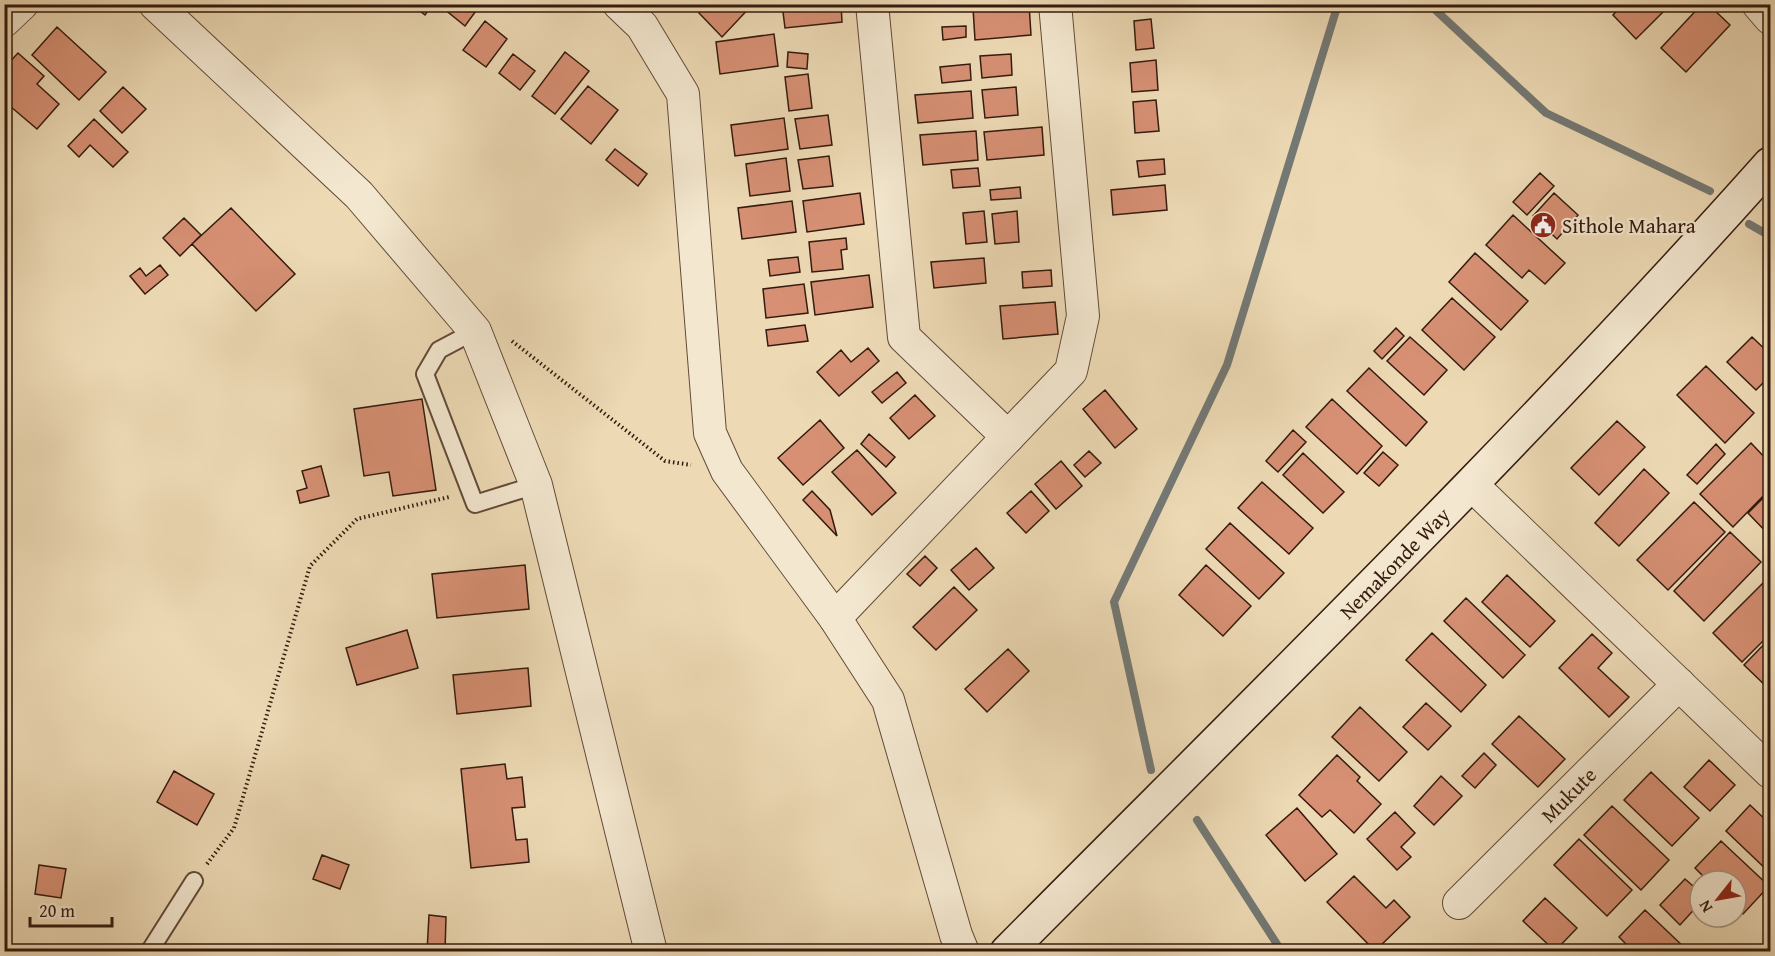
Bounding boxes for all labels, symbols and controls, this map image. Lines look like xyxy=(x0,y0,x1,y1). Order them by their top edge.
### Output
public building icon: Sithole Mahara xyxy=(1528,210,1558,240)
place label: Sithole Mahara xyxy=(1562,210,1696,241)
street label: Nemakonde Way xyxy=(1332,499,1457,626)
street label: Mukute xyxy=(1533,759,1603,829)
north arrow xyxy=(1688,869,1748,929)
scale bar xyxy=(30,890,112,928)
text: N xyxy=(1692,896,1718,917)
text: 20 m xyxy=(39,897,75,924)

